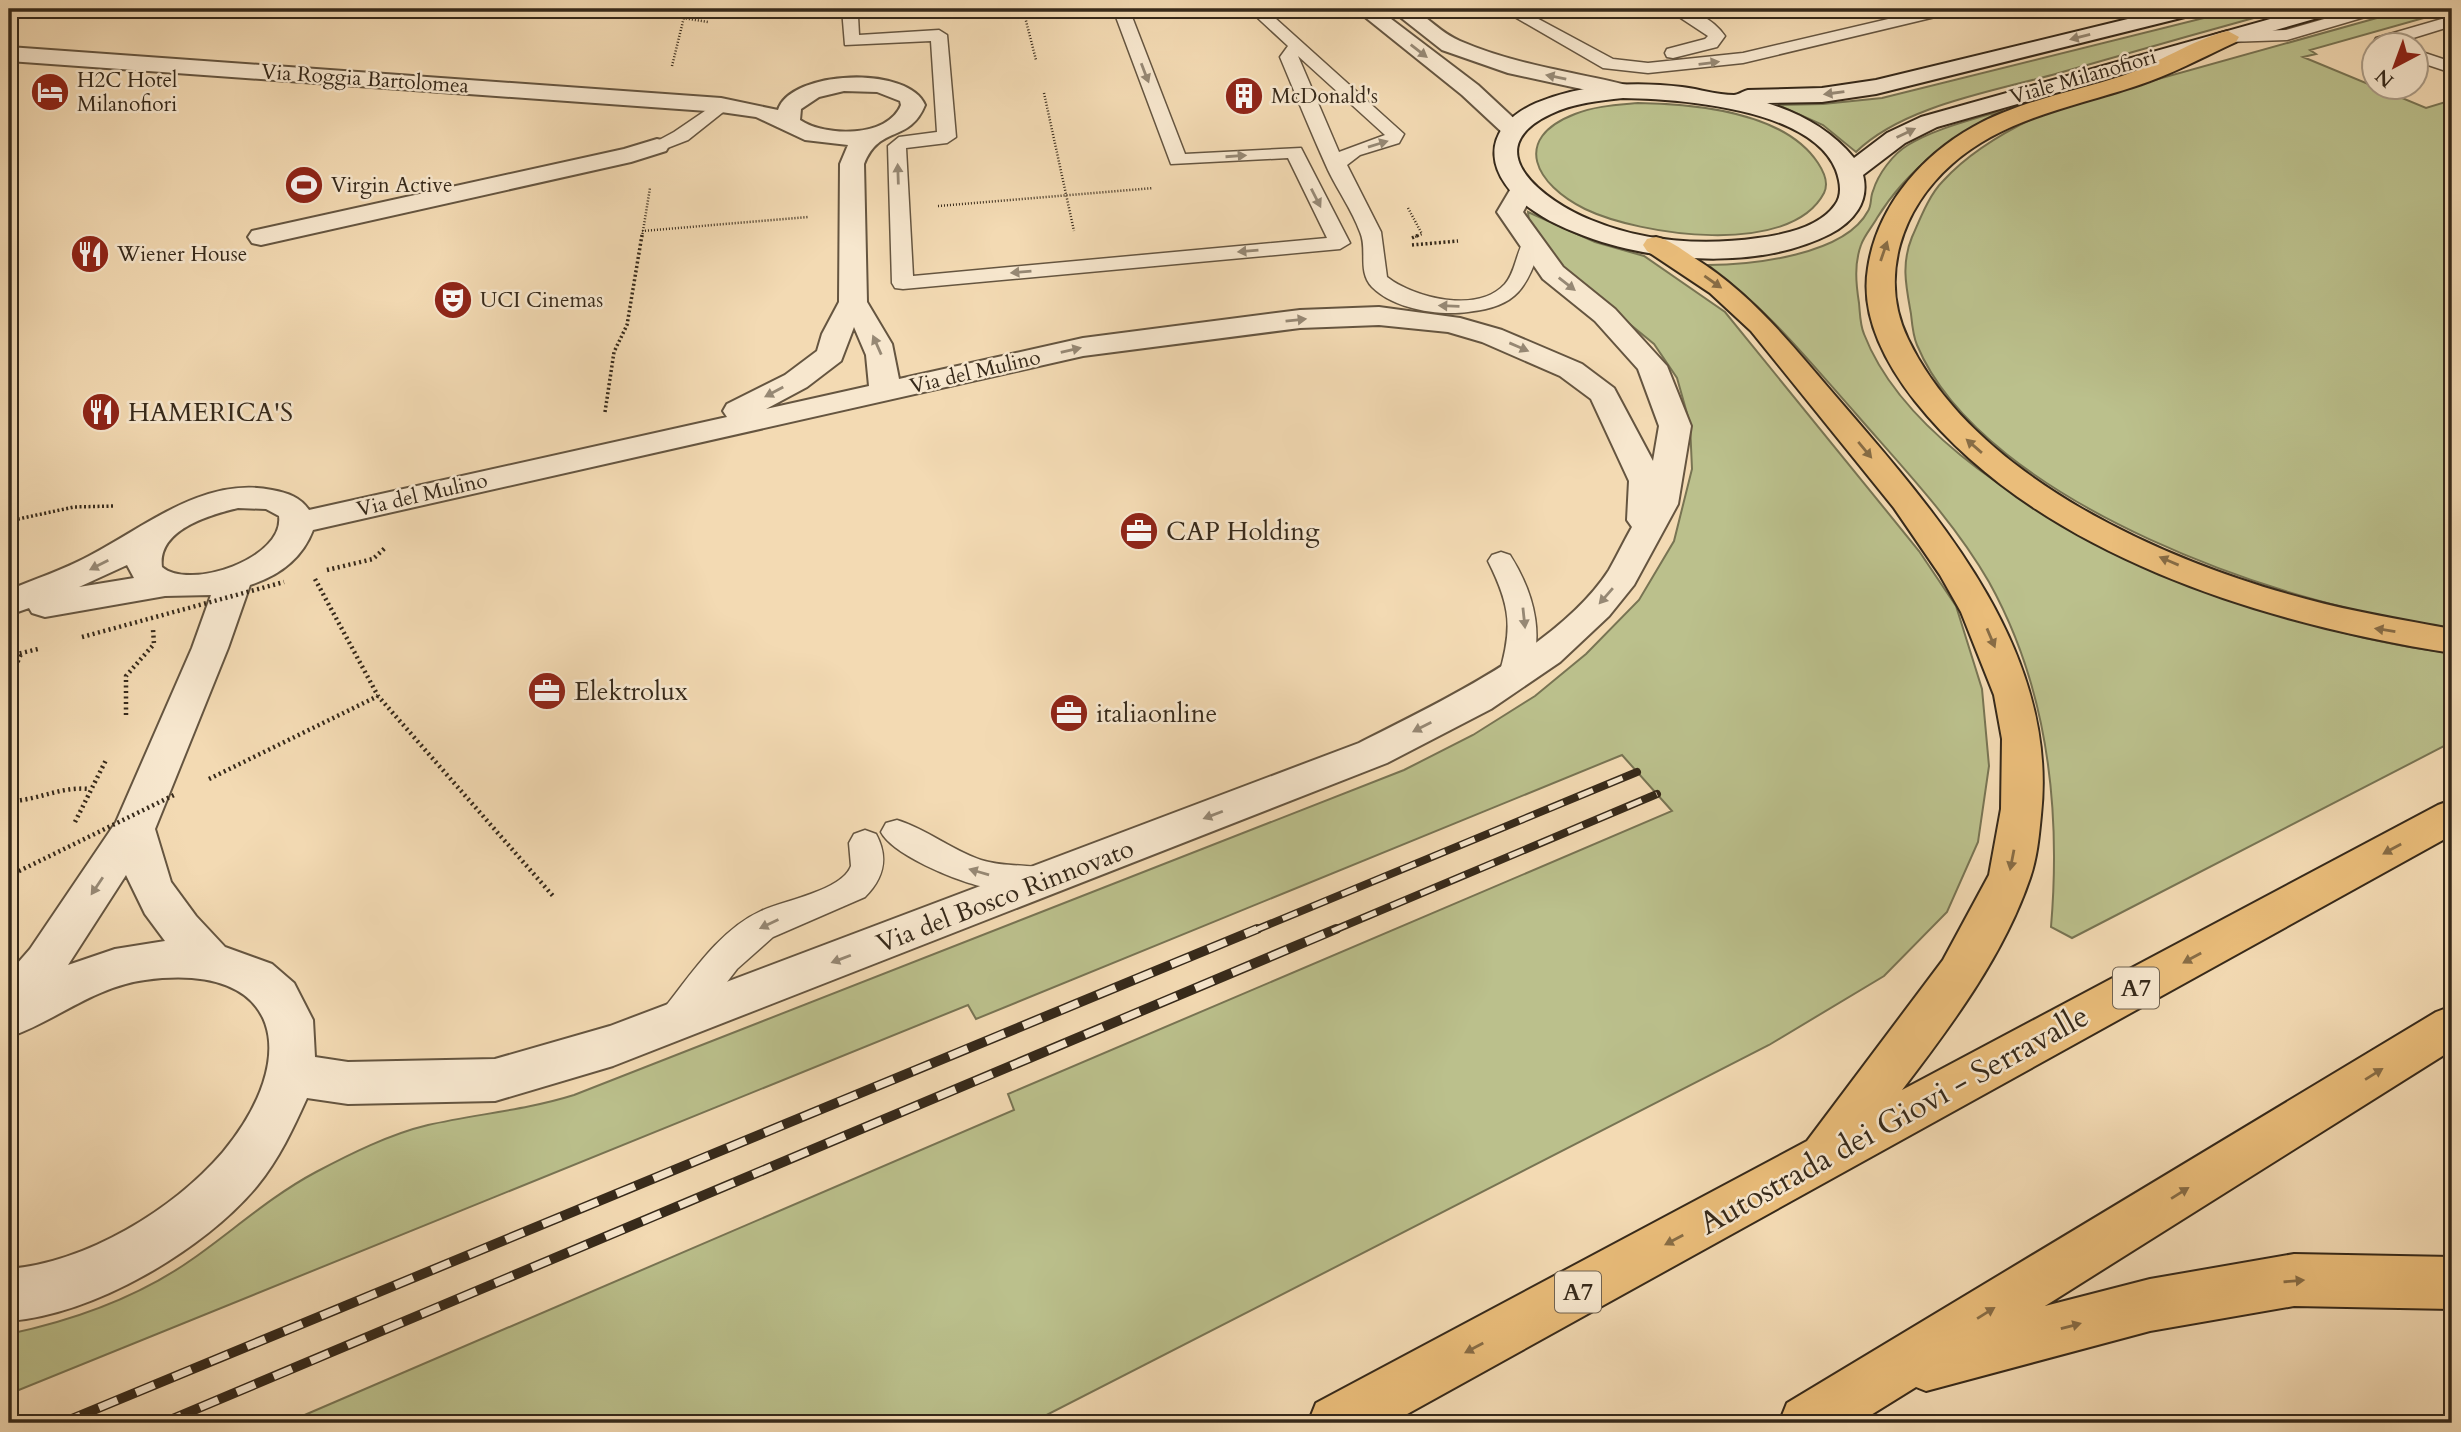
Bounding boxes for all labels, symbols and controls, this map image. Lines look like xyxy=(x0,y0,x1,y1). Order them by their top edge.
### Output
one-way arrow xyxy=(2069,32,2091,43)
north arrow xyxy=(2360,32,2430,102)
street label: Viale Milanofiori xyxy=(2006,42,2160,112)
one-way arrow xyxy=(1410,43,1428,57)
street label: Via Roggia Bartolomea xyxy=(260,57,470,101)
one-way arrow xyxy=(1699,57,1721,68)
one-way arrow xyxy=(1140,62,1151,83)
text: N xyxy=(2369,63,2399,93)
place label: H2C Hotel Milanofiori xyxy=(77,66,177,119)
hotel icon: H2C Hotel Milanofiori xyxy=(29,71,71,113)
one-way arrow xyxy=(1545,71,1567,82)
building icon: McDonald's xyxy=(1223,75,1265,117)
place label: McDonald's xyxy=(1271,82,1378,111)
one-way arrow xyxy=(1823,87,1845,98)
one-way arrow xyxy=(1896,127,1916,139)
one-way arrow xyxy=(1368,138,1389,148)
one-way arrow xyxy=(1225,150,1247,161)
one-way arrow xyxy=(892,163,903,185)
sports icon: Virgin Active xyxy=(283,164,325,206)
place label: Virgin Active xyxy=(331,171,452,200)
one-way arrow xyxy=(1311,188,1322,208)
restaurant icon: Wiener House xyxy=(69,233,111,275)
place label: Wiener House xyxy=(116,240,247,269)
one-way arrow xyxy=(1879,240,1890,261)
one-way arrow xyxy=(1236,246,1258,257)
one-way arrow xyxy=(1010,267,1032,278)
one-way arrow xyxy=(1704,275,1722,289)
one-way arrow xyxy=(1558,276,1575,291)
theatre icon: UCI Cinemas xyxy=(432,279,474,321)
place label: UCI Cinemas xyxy=(480,286,603,315)
one-way arrow xyxy=(1438,300,1460,311)
one-way arrow xyxy=(1285,314,1307,325)
one-way arrow xyxy=(871,335,883,355)
one-way arrow xyxy=(1509,342,1530,353)
street label: Via del Mulino xyxy=(907,343,1043,401)
one-way arrow xyxy=(1060,344,1082,355)
one-way arrow xyxy=(764,386,784,398)
restaurant icon: HAMERICA'S xyxy=(80,391,122,433)
place label: HAMERICA'S xyxy=(128,395,293,430)
one-way arrow xyxy=(1965,439,1982,454)
one-way arrow xyxy=(1857,442,1872,459)
street label: Via del Mulino xyxy=(354,466,490,524)
office icon: CAP Holding xyxy=(1118,510,1160,552)
place label: CAP Holding xyxy=(1166,514,1320,549)
one-way arrow xyxy=(2158,555,2179,566)
one-way arrow xyxy=(89,559,109,570)
one-way arrow xyxy=(1598,587,1614,605)
one-way arrow xyxy=(1518,607,1529,629)
one-way arrow xyxy=(2374,624,2396,635)
one-way arrow xyxy=(1986,628,1997,649)
office icon: Elektrolux xyxy=(526,670,568,712)
place label: Elektrolux xyxy=(574,674,688,709)
office icon: italiaonline xyxy=(1048,692,1090,734)
place label: italiaonline xyxy=(1096,696,1217,731)
one-way arrow xyxy=(1412,722,1432,733)
one-way arrow xyxy=(1202,810,1223,821)
street label: Via del Bosco Rinnovato xyxy=(871,831,1139,961)
one-way arrow xyxy=(2383,843,2402,855)
one-way arrow xyxy=(2007,849,2018,871)
one-way arrow xyxy=(968,866,989,876)
one-way arrow xyxy=(90,876,103,896)
one-way arrow xyxy=(759,918,779,930)
one-way arrow xyxy=(2182,951,2202,963)
one-way arrow xyxy=(830,954,851,965)
road number: A7 xyxy=(2113,968,2159,1008)
street label: Autostrada dei Giovi - Serravalle xyxy=(1691,994,2097,1246)
one-way arrow xyxy=(2364,1068,2383,1080)
one-way arrow xyxy=(2171,1187,2190,1200)
one-way arrow xyxy=(1664,1234,1683,1246)
road number: A7 xyxy=(1555,1272,1601,1312)
one-way arrow xyxy=(2283,1275,2305,1286)
one-way arrow xyxy=(1977,1306,1996,1319)
one-way arrow xyxy=(2060,1320,2082,1331)
one-way arrow xyxy=(1464,1342,1483,1354)

